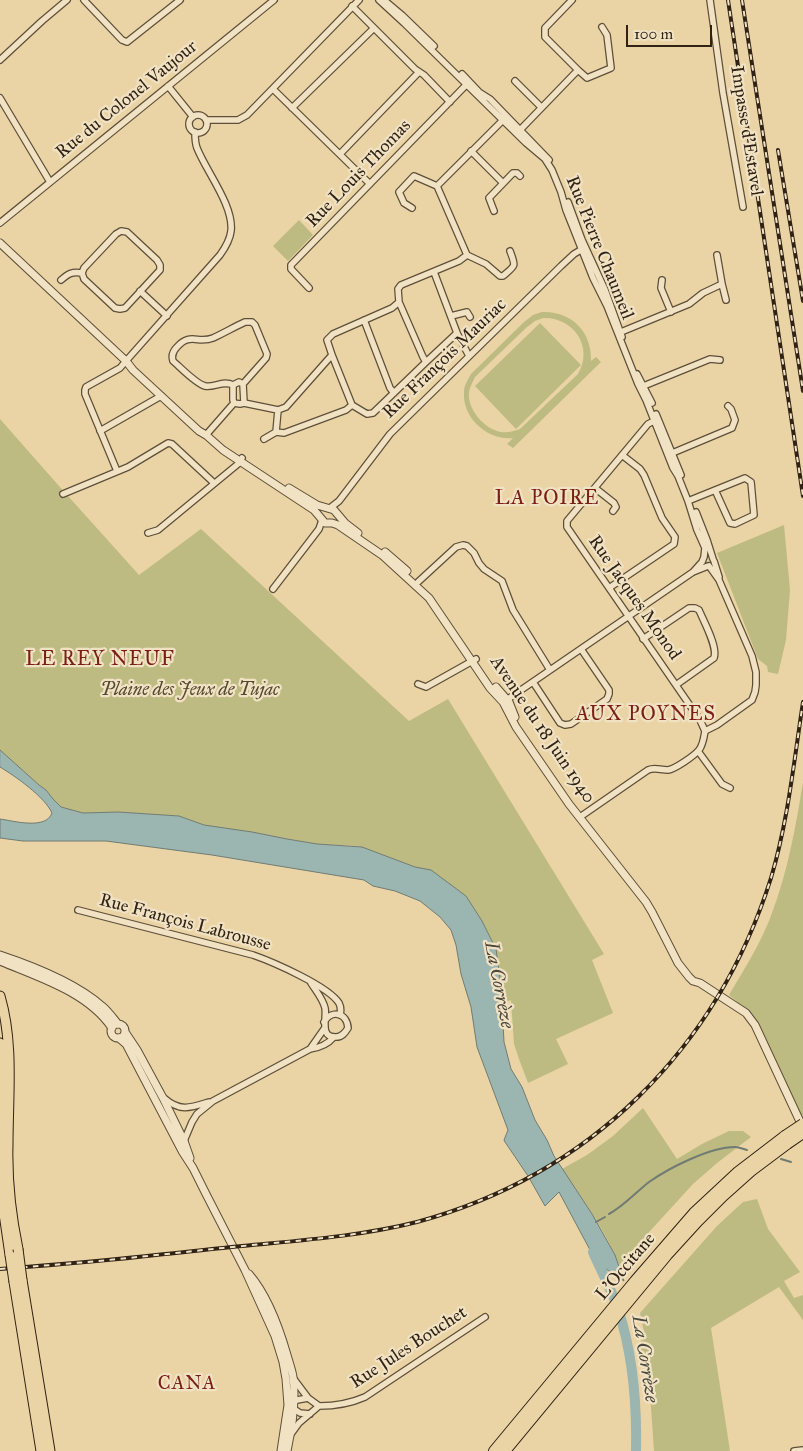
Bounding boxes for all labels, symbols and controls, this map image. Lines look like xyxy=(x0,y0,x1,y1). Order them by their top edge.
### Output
scale bar xyxy=(628,15,714,47)
text: 100 m xyxy=(634,25,673,43)
street label: Rue du Colonel Vaujour xyxy=(52,36,202,164)
street label: Impasse d'Estavel xyxy=(725,64,767,198)
street label: Rue Louis Thomas xyxy=(302,116,416,232)
street label: Rue Pierre Chaumeil xyxy=(560,173,638,323)
street label: Rue François Mauriac xyxy=(379,294,511,424)
district label: LA POIRE xyxy=(494,487,600,511)
street label: Rue Jacques Monod xyxy=(583,532,685,664)
district label: LE REY NEUF xyxy=(24,648,176,672)
street label: Avenue du 18 Juin 1940 xyxy=(485,652,599,808)
park label: Plaine des Jeux de Tujac xyxy=(100,680,280,702)
district label: AUX POYNES xyxy=(575,703,717,727)
street label: Rue François Labrousse xyxy=(97,890,273,956)
water label: La Corrèze xyxy=(478,940,518,1030)
street label: L'Occitane xyxy=(592,1229,660,1305)
street label: Rue Jules Bouchet xyxy=(347,1302,471,1394)
water label: La Corrèze xyxy=(626,1314,662,1404)
district label: CANA xyxy=(157,1373,217,1395)

